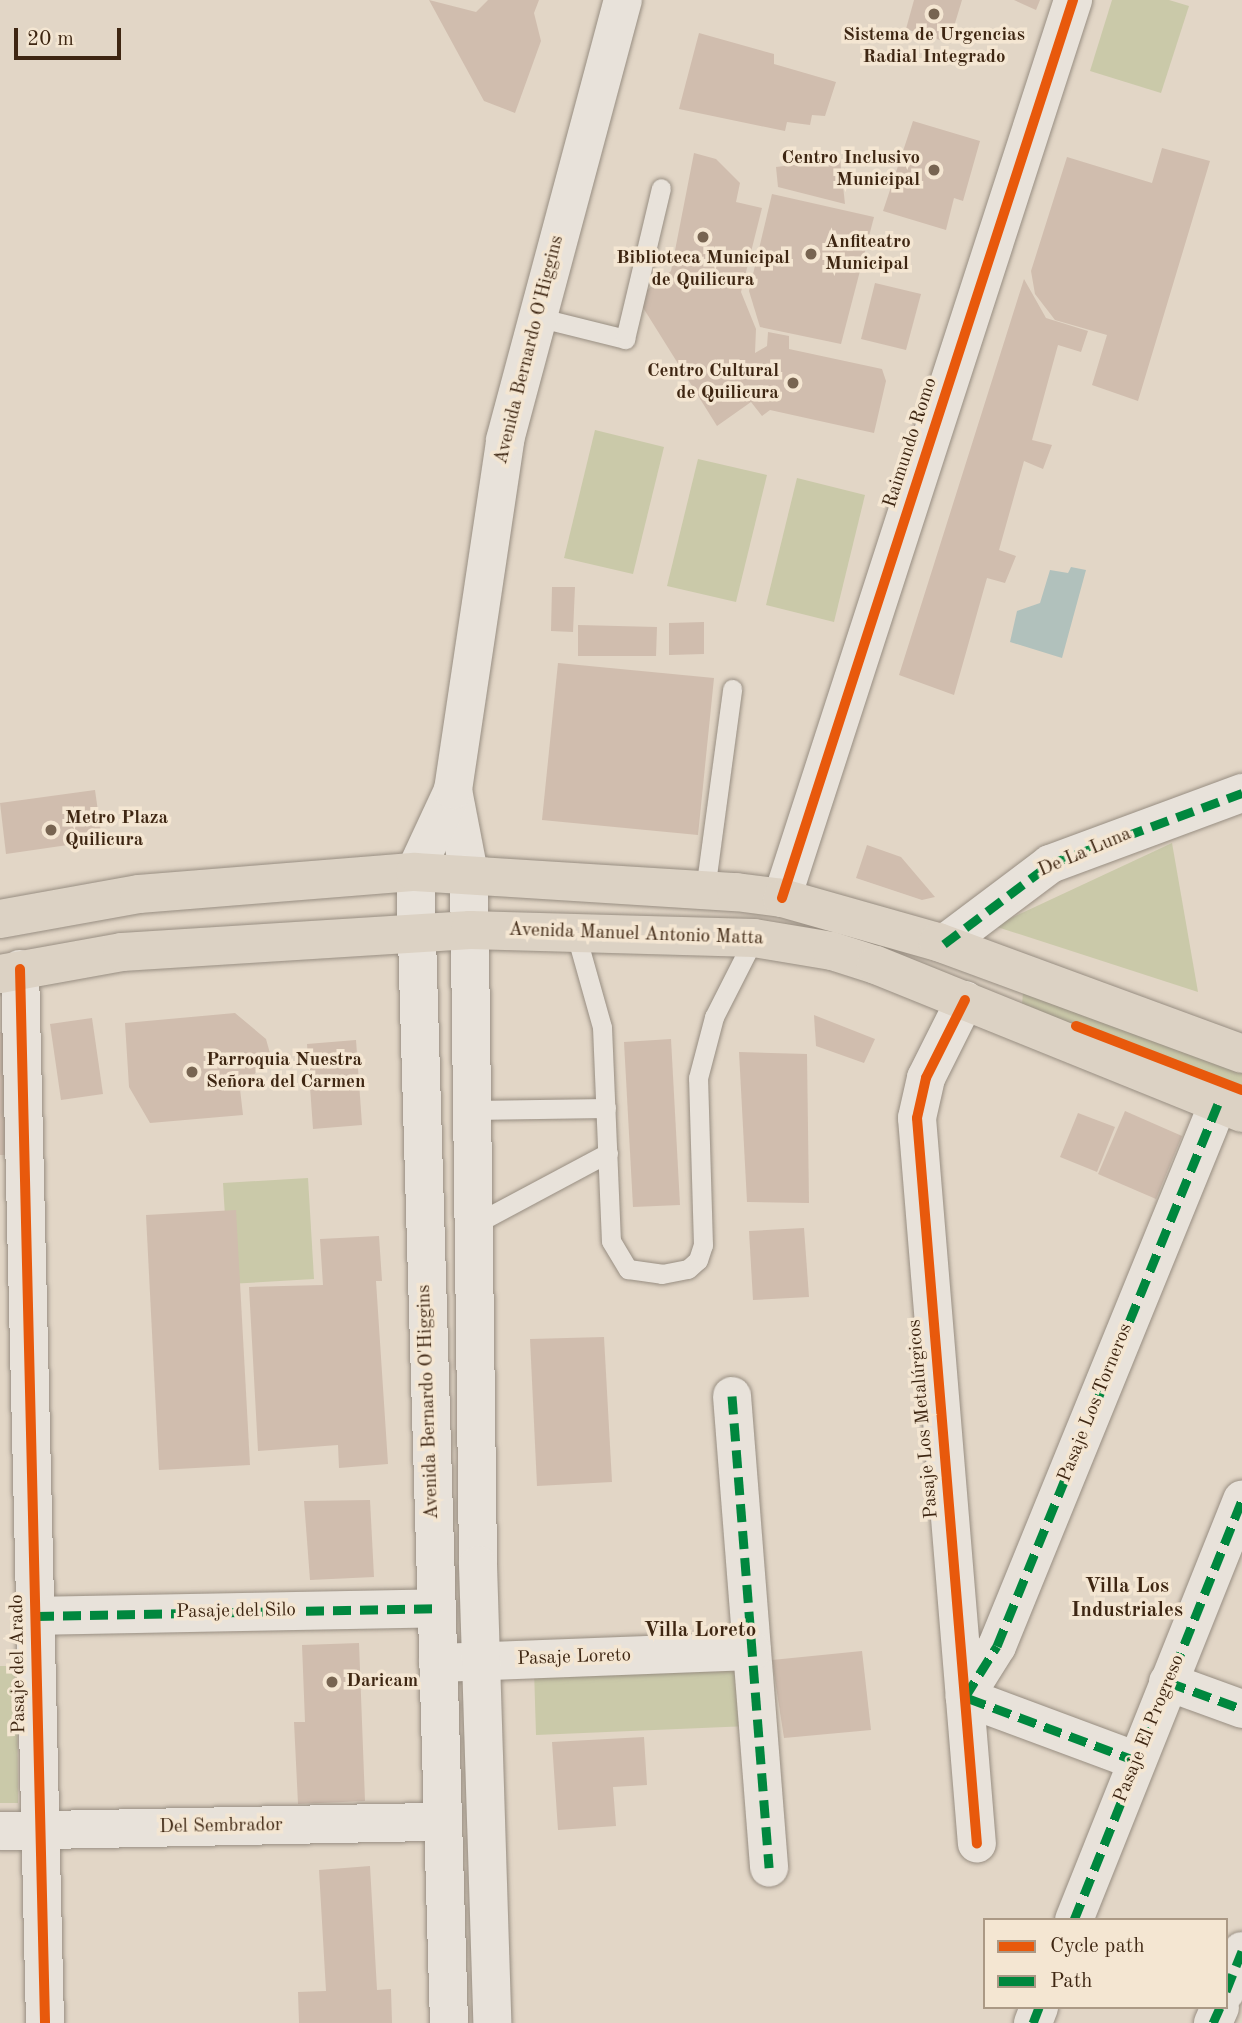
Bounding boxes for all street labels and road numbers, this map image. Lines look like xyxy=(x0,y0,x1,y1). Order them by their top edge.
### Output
street label: Avenida Bernardo O'Higgins xyxy=(491,233,569,467)
street label: Raimundo Romo xyxy=(879,375,943,511)
street label: De La Luna xyxy=(1035,823,1135,883)
street label: Avenida Manuel Antonio Matta xyxy=(508,919,764,951)
street label: Avenida Bernardo O'Higgins xyxy=(414,1284,444,1520)
street label: Pasaje Los Metalúrgicos xyxy=(904,1318,944,1520)
street label: Pasaje Los Torneros xyxy=(1054,1320,1138,1486)
street label: Pasaje del Arado xyxy=(6,1594,32,1734)
street label: Pasaje del Silo xyxy=(176,1600,296,1624)
street label: Pasaje Loreto xyxy=(517,1645,631,1671)
street label: Pasaje El Progreso xyxy=(1110,1652,1190,1806)
street label: Del Sembrador xyxy=(159,1815,283,1839)

